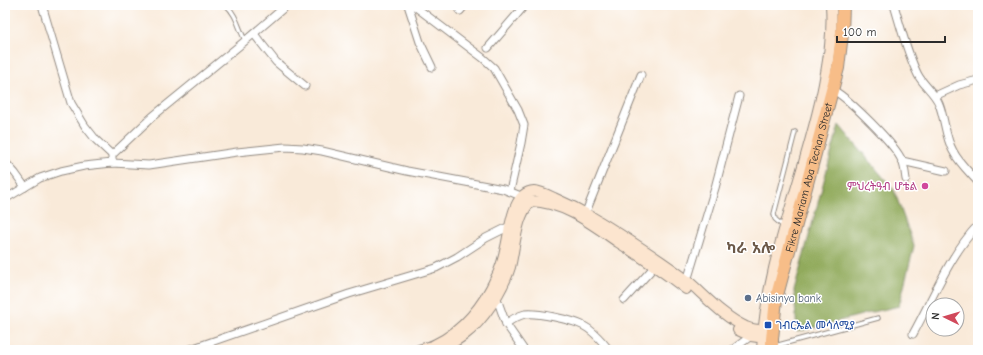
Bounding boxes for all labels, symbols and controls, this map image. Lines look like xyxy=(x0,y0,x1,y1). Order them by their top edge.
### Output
scale bar xyxy=(837,18,945,44)
text: 100 m xyxy=(843,25,876,39)
street label: Fikre Mariam Aba Techan Street xyxy=(782,101,835,254)
place label: ምህረትዓብ ሆቴል xyxy=(847,180,918,193)
marker: ምህረትዓብ ሆቴል xyxy=(920,181,930,191)
district label: ካራ አሎ xyxy=(727,239,775,257)
place label: Abisinya bank xyxy=(756,292,822,305)
marker: Abisinya bank xyxy=(743,293,753,303)
north arrow xyxy=(925,297,965,337)
text: N xyxy=(929,312,942,320)
place label: ገብርኤል መሳለሚያ xyxy=(776,319,855,332)
marker: ገብርኤል መሳለሚያ xyxy=(763,320,773,330)

